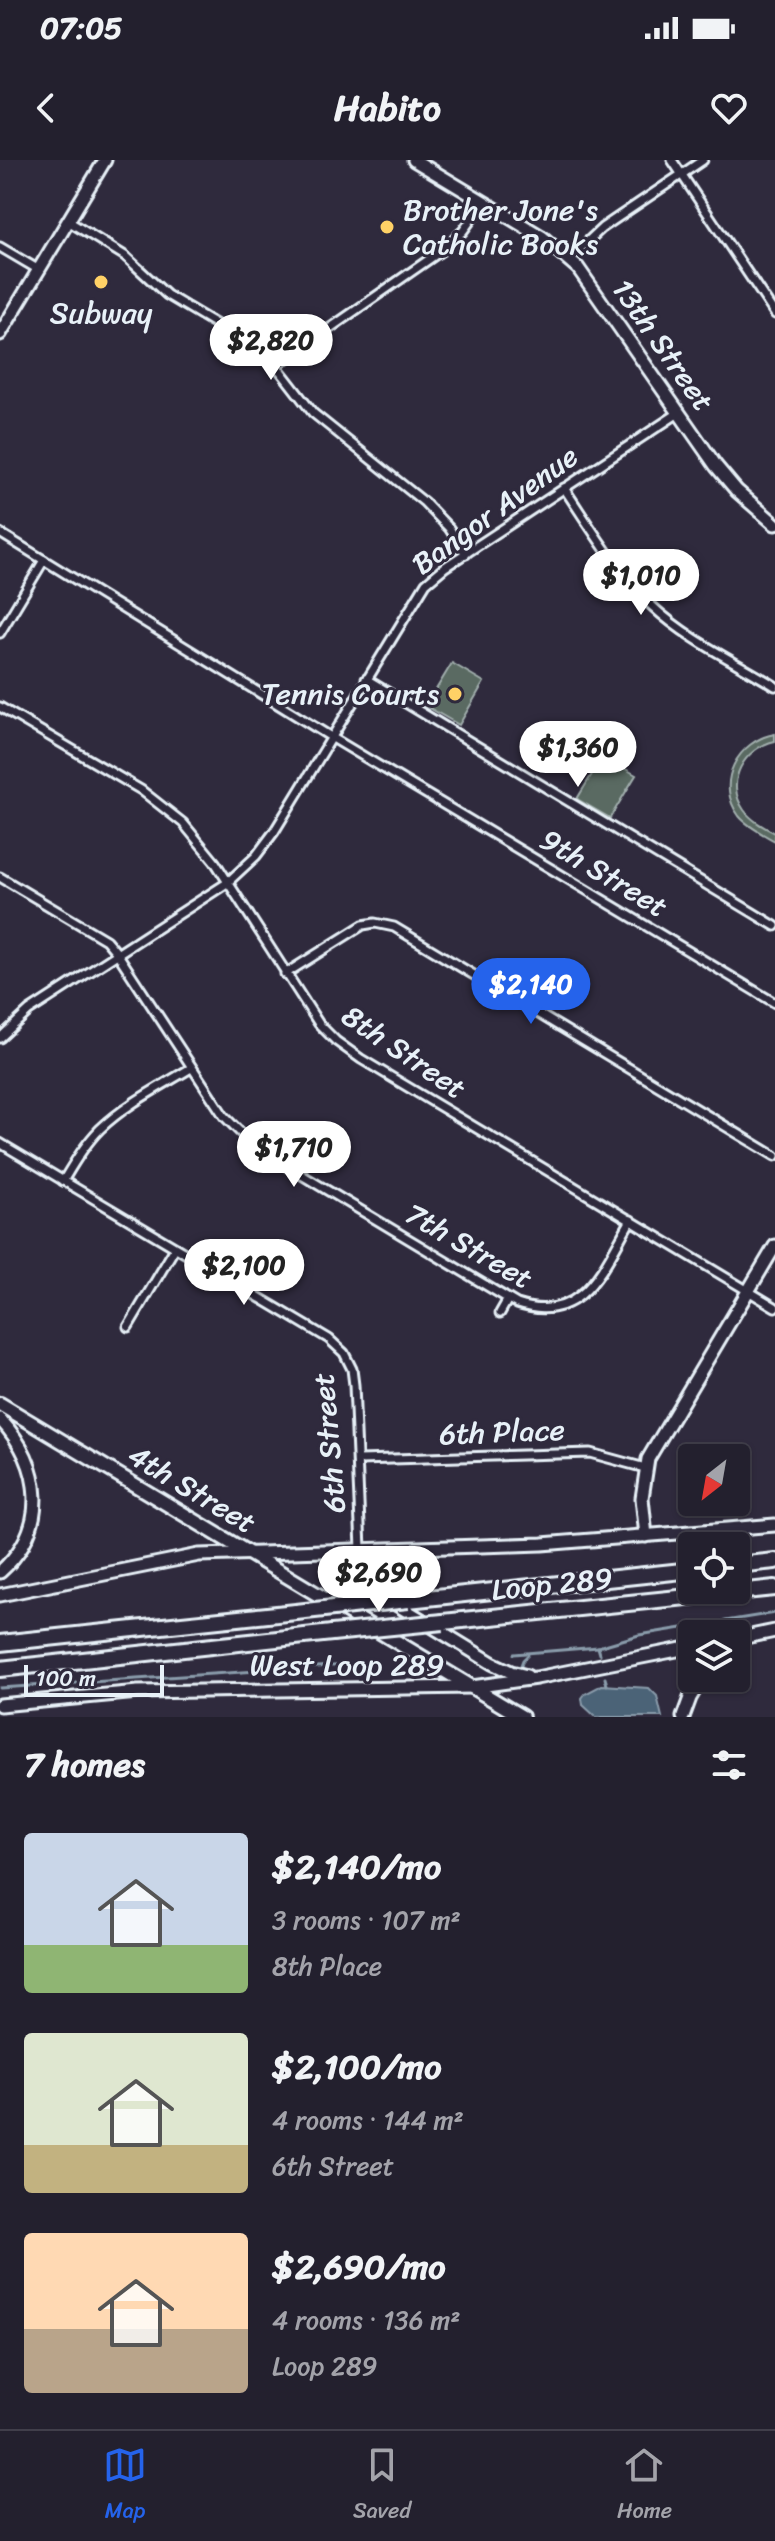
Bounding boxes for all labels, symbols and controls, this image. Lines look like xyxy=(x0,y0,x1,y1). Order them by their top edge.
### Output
text: 07:05 xyxy=(40,1,122,55)
text: Habito xyxy=(334,76,441,140)
icon: back xyxy=(24,86,68,130)
icon: heart xyxy=(707,86,751,130)
place label: Brother Jone's Catholic Books xyxy=(403,183,599,271)
marker: Brother Jone's Catholic Books xyxy=(378,218,396,236)
street label: 13th Street xyxy=(597,267,729,423)
marker: Subway xyxy=(92,273,110,291)
place label: Subway xyxy=(50,286,153,340)
pin: $2,820 xyxy=(206,314,336,382)
text: $2,820 xyxy=(228,317,314,363)
street label: Bangor Avenue xyxy=(400,430,590,590)
pin: $1,010 xyxy=(576,549,706,617)
text: $1,010 xyxy=(601,552,681,598)
place label: Tennis Courts xyxy=(262,667,440,721)
marker: Tennis Courts xyxy=(446,685,464,703)
pin: $1,360 xyxy=(513,721,643,789)
text: $1,360 xyxy=(537,724,619,770)
street label: 9th Street xyxy=(529,813,679,933)
pin: $2,140 xyxy=(466,958,596,1026)
text: $2,140 xyxy=(489,961,573,1007)
street label: 8th Street xyxy=(330,990,478,1114)
pin: $1,710 xyxy=(229,1121,359,1189)
text: $1,710 xyxy=(255,1124,333,1170)
street label: 7th Street xyxy=(394,1187,544,1305)
pin: $2,100 xyxy=(179,1239,309,1307)
text: $2,100 xyxy=(202,1242,286,1288)
street label: 6th Street xyxy=(296,1370,362,1516)
street label: 6th Place xyxy=(438,1403,566,1461)
street label: 4th Street xyxy=(117,1429,267,1549)
north arrow xyxy=(678,1444,750,1516)
map controls xyxy=(678,1444,750,1692)
button: locate xyxy=(678,1532,750,1604)
pin: $2,690 xyxy=(314,1546,444,1614)
text: $2,690 xyxy=(336,1549,422,1595)
street label: Loop 289 xyxy=(489,1551,615,1617)
button: layers xyxy=(678,1620,750,1692)
street label: West Loop 289 xyxy=(250,1638,444,1692)
text: 100 m xyxy=(36,1659,96,1698)
scale bar xyxy=(24,1661,164,1697)
text: 7 homes xyxy=(24,1735,145,1795)
icon: filters xyxy=(707,1743,751,1787)
text: $2,140/mo xyxy=(272,1837,441,1897)
icon: home xyxy=(88,1865,184,1961)
text: 3 rooms · 107 m² xyxy=(272,1897,461,1943)
text: 8th Place xyxy=(272,1943,382,1989)
text: $2,100/mo xyxy=(272,2037,441,2097)
icon: home xyxy=(88,2065,184,2161)
text: 4 rooms · 144 m² xyxy=(272,2097,464,2143)
text: 6th Street xyxy=(272,2143,394,2189)
text: $2,690/mo xyxy=(272,2237,446,2297)
icon: home xyxy=(88,2265,184,2361)
text: 4 rooms · 136 m² xyxy=(272,2297,460,2343)
text: Loop 289 xyxy=(272,2343,378,2389)
tab: Map xyxy=(103,2443,147,2530)
tab: Saved xyxy=(353,2443,411,2530)
tab: Home xyxy=(617,2443,672,2530)

